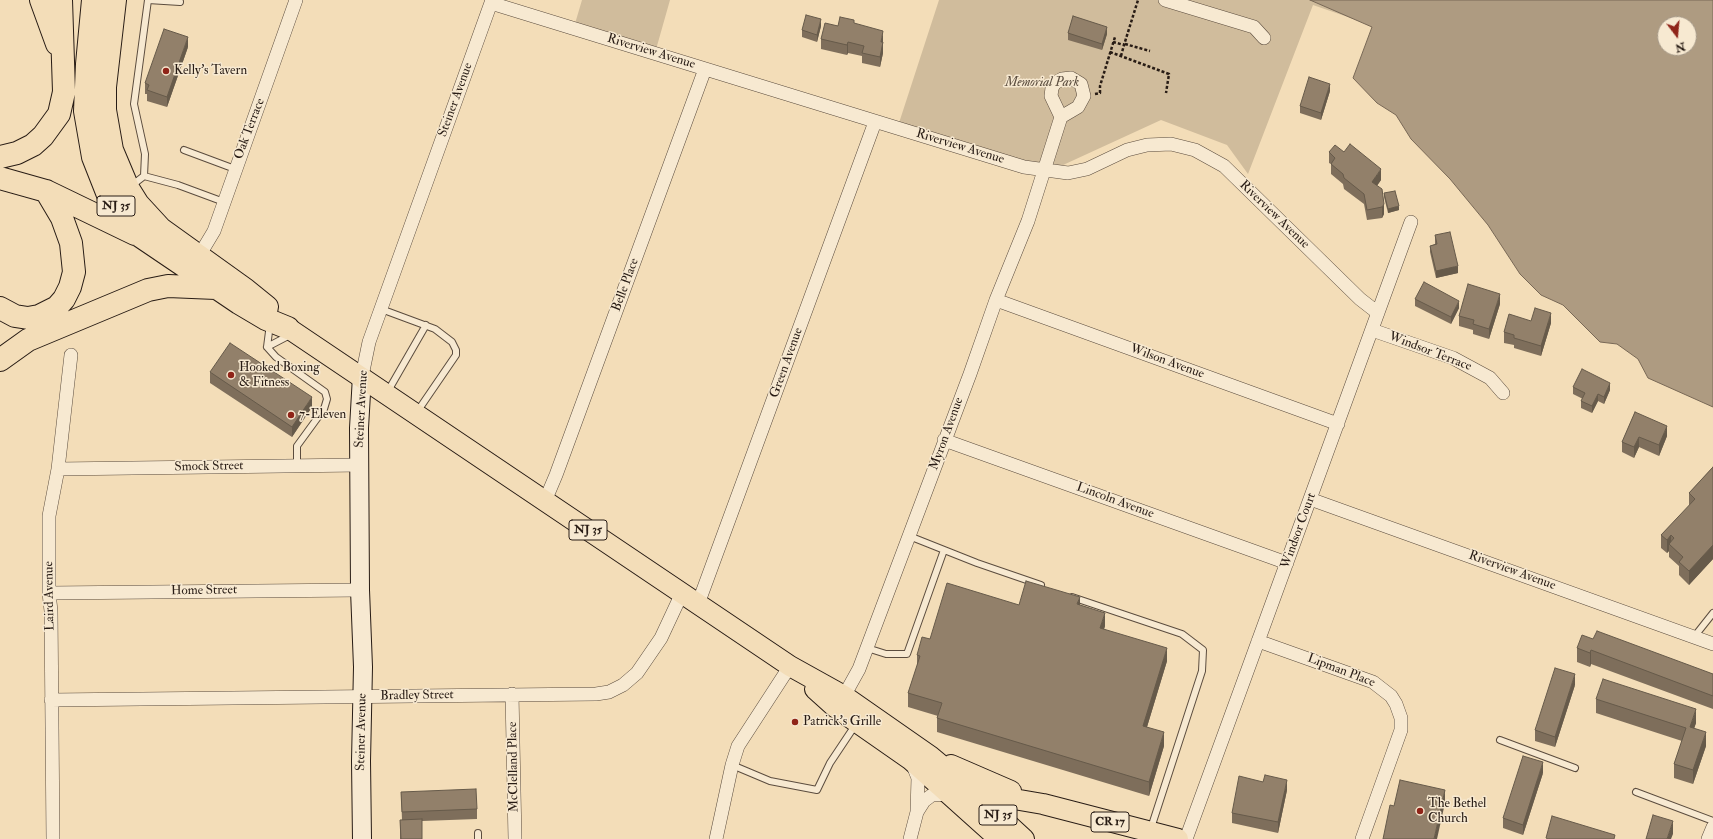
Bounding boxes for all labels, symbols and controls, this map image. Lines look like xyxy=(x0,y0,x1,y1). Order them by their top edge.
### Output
north arrow xyxy=(1657,16,1697,56)
street label: Riverview Avenue xyxy=(605,31,697,73)
text: N xyxy=(1674,39,1687,55)
street label: Steiner Avenue xyxy=(435,61,477,139)
place label: Kelly's Tavern xyxy=(174,63,247,79)
marker: Kelly's Tavern xyxy=(161,66,171,76)
park label: Memorial Park xyxy=(1005,75,1079,91)
street label: Oak Terrace xyxy=(231,96,269,162)
street label: Riverview Avenue xyxy=(914,126,1006,168)
street label: Riverview Avenue xyxy=(1236,178,1312,252)
road number: NJ 35 xyxy=(97,196,135,216)
street label: Belle Place xyxy=(609,256,643,314)
street label: Green Avenue xyxy=(767,326,807,400)
street label: Windsor Terrace xyxy=(1387,329,1473,375)
street label: Wilson Avenue xyxy=(1128,341,1206,383)
place label: Hooked Boxing & Fitness xyxy=(239,360,320,391)
marker: Hooked Boxing & Fitness xyxy=(226,370,236,380)
street label: Steiner Avenue xyxy=(352,370,372,448)
street label: Myron Avenue xyxy=(927,396,967,472)
place label: 7-Eleven xyxy=(299,407,346,423)
marker: 7-Eleven xyxy=(286,410,296,420)
street label: Smock Street xyxy=(174,459,244,475)
street label: Lincoln Avenue xyxy=(1074,480,1156,522)
street label: Windsor Court xyxy=(1278,491,1320,571)
road number: NJ 35 xyxy=(569,520,607,540)
street label: Riverview Avenue xyxy=(1466,548,1558,594)
street label: Laird Avenue xyxy=(42,561,58,631)
street label: Home Street xyxy=(171,583,237,599)
street label: Lipman Place xyxy=(1305,651,1377,691)
street label: Bradley Street xyxy=(380,688,454,704)
street label: Steiner Avenue xyxy=(354,693,370,771)
place label: Patrick’s Grille xyxy=(803,714,881,730)
marker: Patrick’s Grille xyxy=(790,717,800,727)
street label: McClelland Place xyxy=(505,722,523,812)
place label: The Bethel Church xyxy=(1428,796,1486,827)
road number: NJ 35 xyxy=(979,805,1017,825)
marker: The Bethel Church xyxy=(1415,806,1425,816)
road number: CR 17 xyxy=(1091,812,1129,832)

